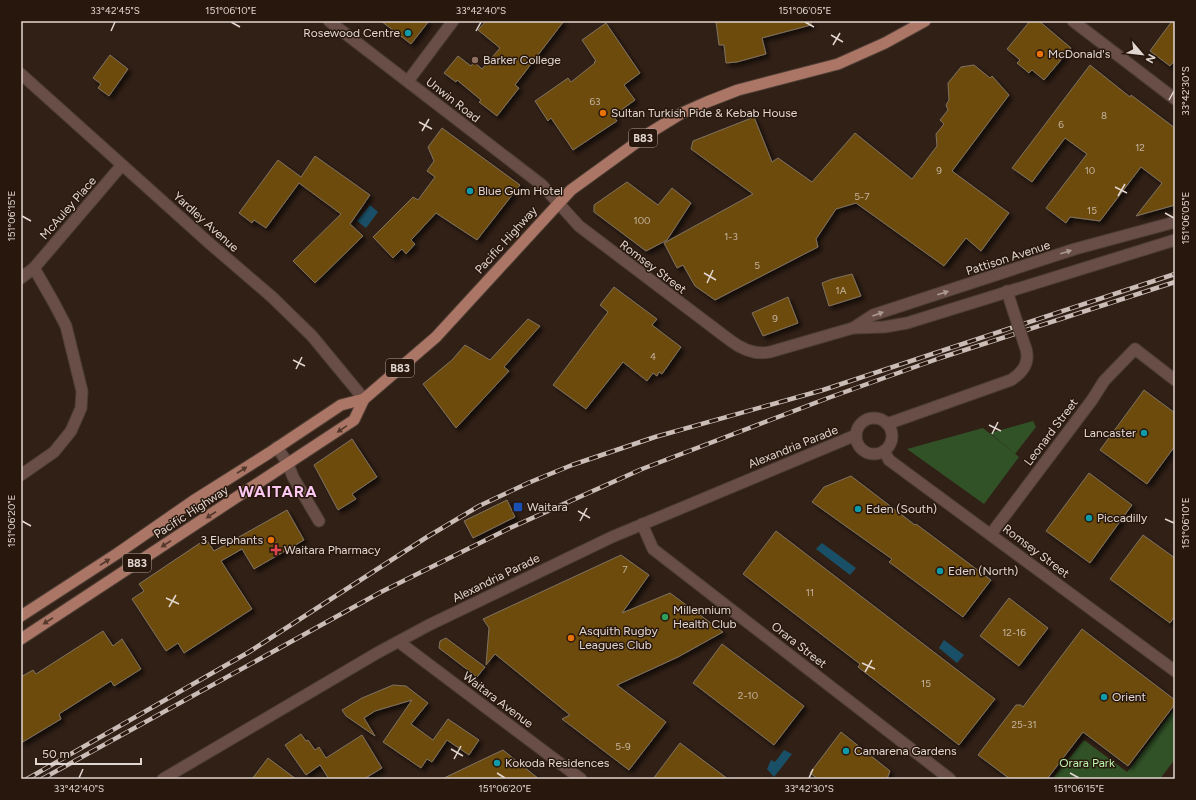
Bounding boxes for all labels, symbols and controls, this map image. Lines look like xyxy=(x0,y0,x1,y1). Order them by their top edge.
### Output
text: 33°42'45"S xyxy=(90,4,140,17)
text: 151°06'10"E xyxy=(205,4,257,17)
text: 33°42'40"S xyxy=(456,4,506,17)
text: 151°06'05"E xyxy=(778,4,832,17)
place label: Rosewood Centre xyxy=(303,26,400,40)
marker: Rosewood Centre xyxy=(403,28,413,38)
north arrow xyxy=(1122,34,1162,74)
place label: McDonald's xyxy=(1048,47,1111,61)
marker: McDonald's xyxy=(1035,49,1045,59)
text: N xyxy=(1143,52,1158,65)
place label: Barker College xyxy=(483,53,561,67)
marker: Barker College xyxy=(470,55,480,65)
text: 33°42'30"S xyxy=(1179,66,1192,116)
street label: Unwin Road xyxy=(423,75,483,125)
house number: 63 xyxy=(589,95,601,108)
place label: Sultan Turkish Pide & Kebab House xyxy=(611,106,798,120)
marker: Sultan Turkish Pide & Kebab House xyxy=(598,108,608,118)
house number: 8 xyxy=(1101,109,1107,122)
house number: 6 xyxy=(1058,118,1064,131)
road number: B83 xyxy=(629,129,657,147)
house number: 12 xyxy=(1135,141,1145,154)
house number: 9 xyxy=(936,164,942,177)
house number: 10 xyxy=(1085,164,1095,177)
street label: McAuley Place xyxy=(37,173,99,242)
place label: Blue Gum Hotel xyxy=(478,184,563,198)
marker: Blue Gum Hotel xyxy=(465,186,475,196)
street label: Yardley Avenue xyxy=(171,189,242,255)
house number: 5-7 xyxy=(854,190,870,203)
text: 151°06'15"E xyxy=(5,191,18,241)
text: 151°06'05"E xyxy=(1179,191,1192,245)
street label: Pacific Highway xyxy=(472,203,540,277)
house number: 15 xyxy=(1087,204,1097,217)
house number: 100 xyxy=(634,214,650,227)
house number: 1-3 xyxy=(724,230,738,243)
street label: Romsey Street xyxy=(617,237,689,297)
street label: Pattison Avenue xyxy=(964,238,1052,278)
one-way arrow xyxy=(1061,249,1073,255)
house number: 5 xyxy=(754,259,760,272)
house number: 1A xyxy=(836,284,847,297)
one-way arrow xyxy=(937,289,949,295)
one-way arrow xyxy=(872,311,884,317)
house number: 9 xyxy=(772,312,778,325)
house number: 4 xyxy=(650,350,656,363)
road number: B83 xyxy=(386,359,414,377)
street label: Leonard Street xyxy=(1021,395,1081,468)
street label: Alexandria Parade xyxy=(746,422,840,471)
one-way arrow xyxy=(336,425,347,432)
place label: Lancaster xyxy=(1084,426,1136,440)
marker: Lancaster xyxy=(1139,428,1149,438)
one-way arrow xyxy=(237,466,247,474)
street label: Pacific Highway xyxy=(151,482,231,541)
district label: WAITARA xyxy=(238,482,318,501)
text: 151°06'20"E xyxy=(5,494,18,547)
text: 151°06'10"E xyxy=(1179,497,1192,549)
place label: Waitara xyxy=(527,500,568,514)
marker: Waitara xyxy=(512,501,524,513)
place label: Eden (South) xyxy=(866,502,937,516)
marker: Eden (South) xyxy=(853,504,863,514)
one-way arrow xyxy=(205,511,217,518)
place label: Piccadilly xyxy=(1097,511,1148,525)
marker: Piccadilly xyxy=(1084,513,1094,523)
street label: Romsey Street xyxy=(1000,521,1072,581)
place label: 3 Elephants xyxy=(200,533,263,547)
marker: 3 Elephants xyxy=(266,535,276,545)
one-way arrow xyxy=(160,540,171,548)
place label: Waitara Pharmacy xyxy=(284,543,381,557)
marker: Waitara Pharmacy xyxy=(271,545,281,555)
street label: Alexandria Parade xyxy=(450,551,542,605)
road number: B83 xyxy=(123,554,151,572)
one-way arrow xyxy=(100,558,110,566)
house number: 7 xyxy=(622,563,628,576)
place label: Eden (North) xyxy=(948,564,1018,578)
marker: Eden (North) xyxy=(935,566,945,576)
house number: 11 xyxy=(806,586,814,599)
place label: Millennium Health Club xyxy=(673,603,737,631)
marker: Millennium Health Club xyxy=(660,612,670,622)
one-way arrow xyxy=(43,617,53,625)
street label: Orara Street xyxy=(769,619,830,671)
place label: Asquith Rugby Leagues Club xyxy=(579,624,658,652)
house number: 12-16 xyxy=(1002,626,1026,639)
marker: Asquith Rugby Leagues Club xyxy=(566,633,576,643)
street label: Waitara Avenue xyxy=(460,669,536,731)
house number: 15 xyxy=(921,677,931,690)
house number: 2-10 xyxy=(738,689,758,702)
place label: Orient xyxy=(1112,690,1146,704)
marker: Orient xyxy=(1099,692,1109,702)
house number: 25-31 xyxy=(1011,718,1037,731)
scale bar xyxy=(36,740,141,766)
house number: 5-9 xyxy=(615,740,631,753)
place label: Camarena Gardens xyxy=(854,744,957,758)
marker: Camarena Gardens xyxy=(841,746,851,756)
text: 50 m xyxy=(42,747,70,761)
place label: Kokoda Residences xyxy=(505,756,610,770)
park label: Orara Park xyxy=(1059,756,1115,770)
marker: Kokoda Residences xyxy=(492,758,502,768)
text: 33°42'40"S xyxy=(54,782,104,795)
text: 151°06'20"E xyxy=(479,782,532,795)
text: 33°42'30"S xyxy=(784,782,834,795)
text: 151°06'15"E xyxy=(1054,782,1104,795)

